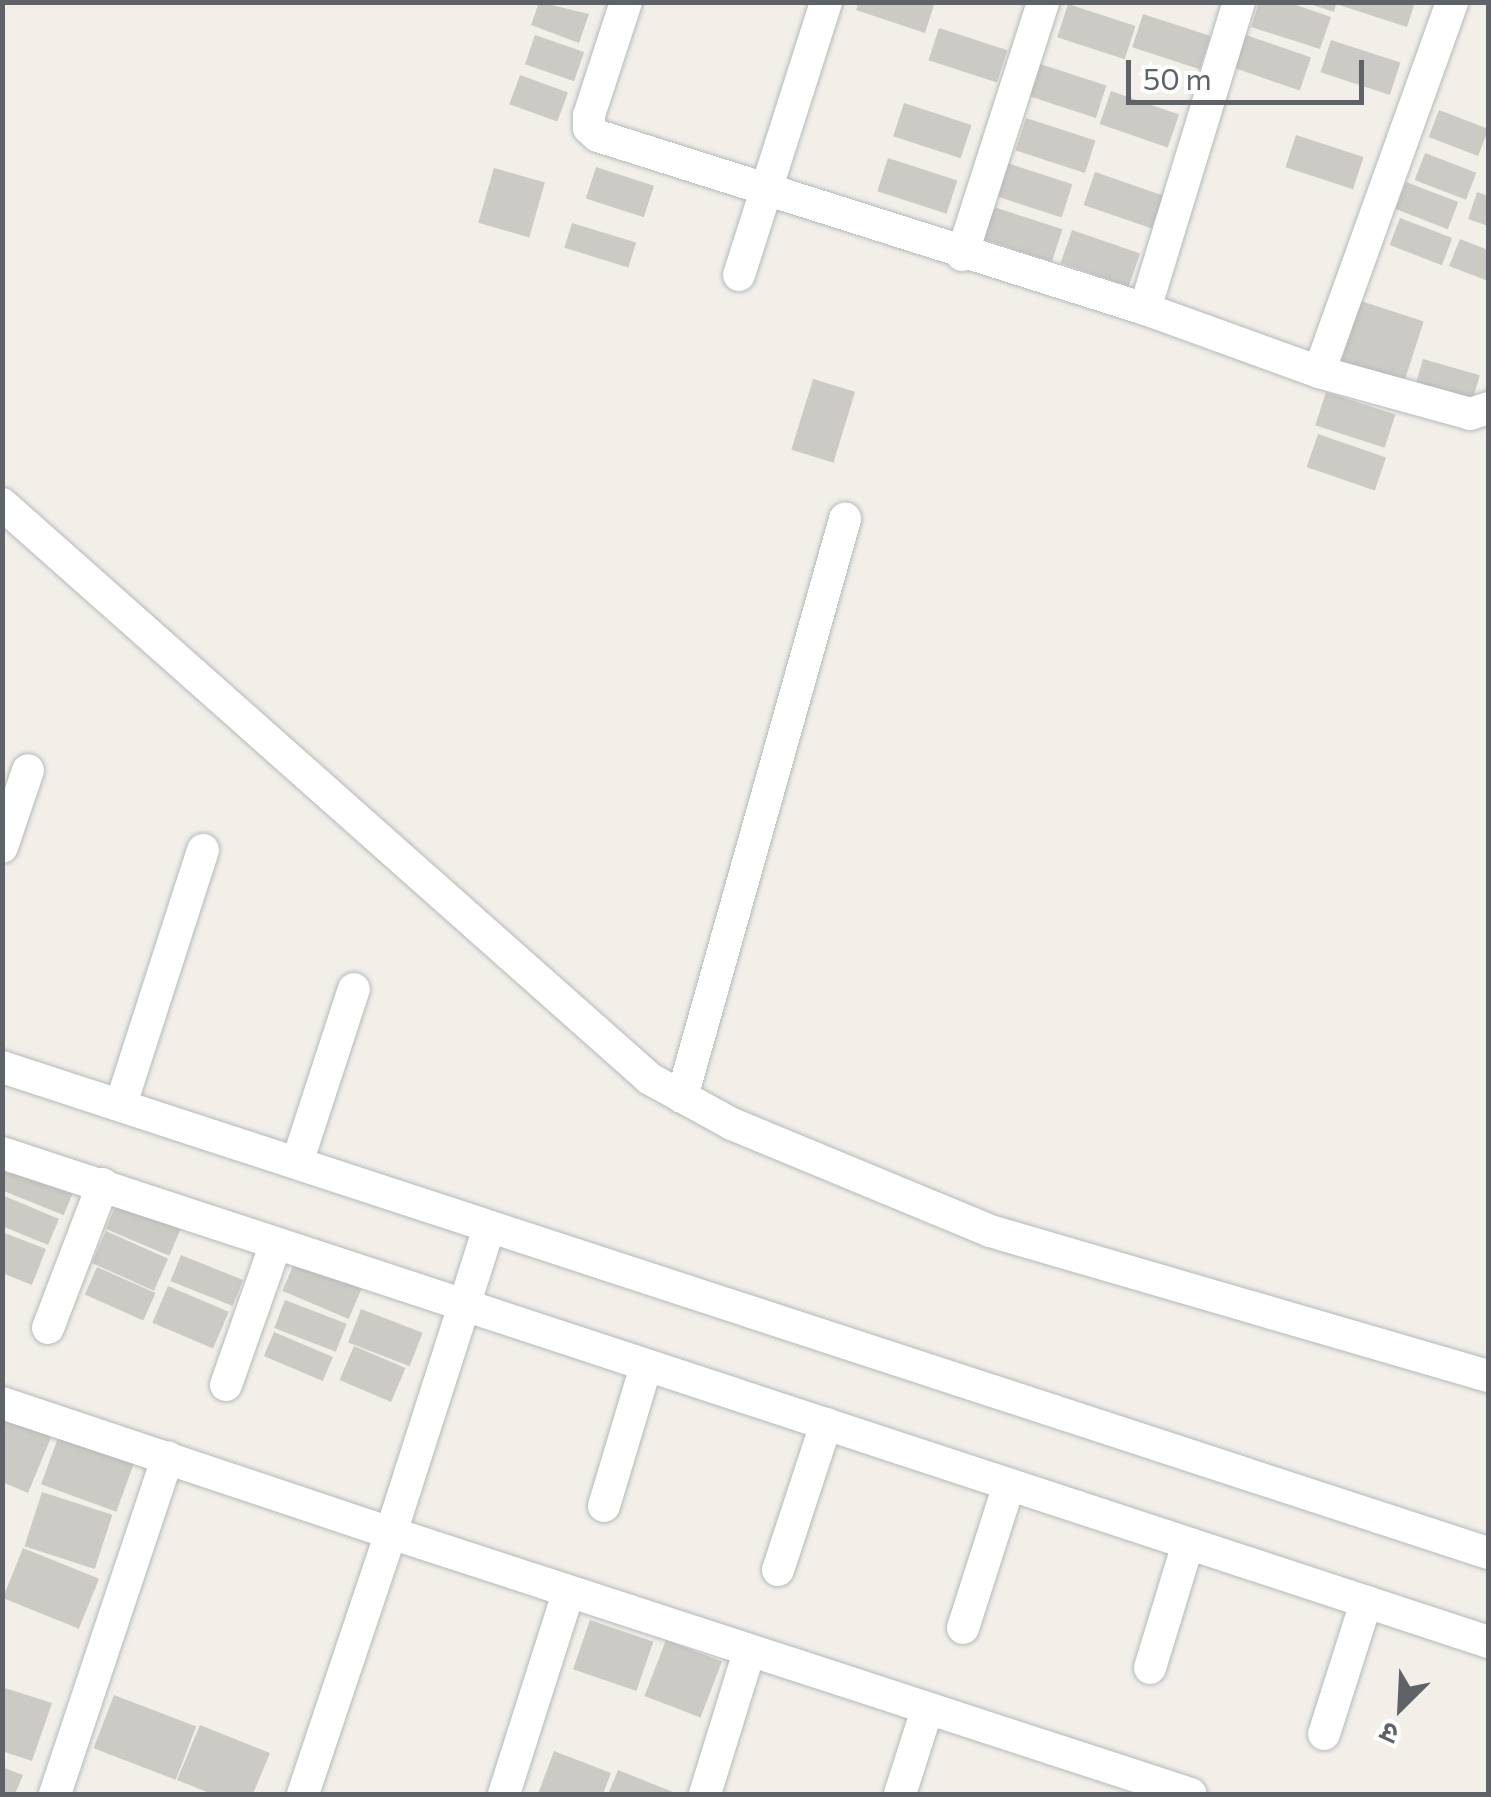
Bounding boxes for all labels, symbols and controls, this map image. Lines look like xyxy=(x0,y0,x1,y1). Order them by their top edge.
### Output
scale bar xyxy=(1131,40,1368,102)
text: 50 m xyxy=(1143,59,1212,96)
north arrow xyxy=(1351,1657,1451,1757)
text: उ xyxy=(1374,1716,1403,1753)

